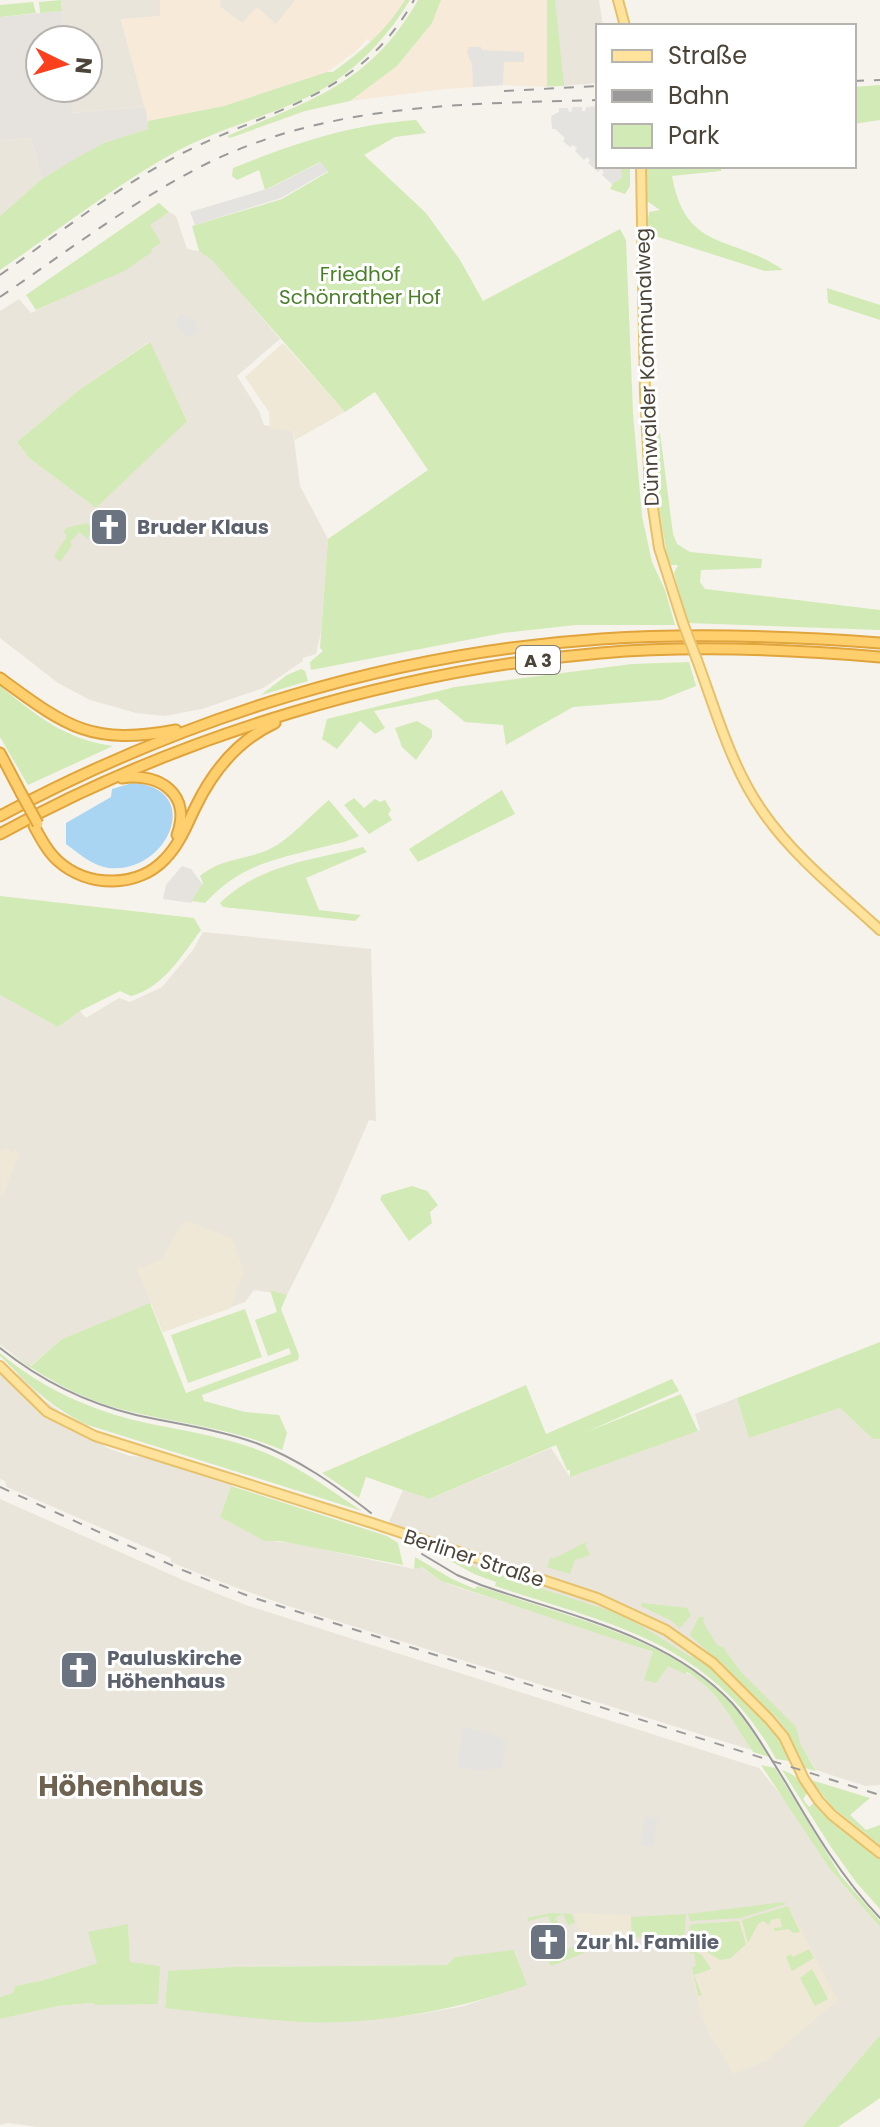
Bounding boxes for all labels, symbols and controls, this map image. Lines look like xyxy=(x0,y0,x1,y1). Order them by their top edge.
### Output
north arrow xyxy=(24,24,104,104)
legend xyxy=(596,24,856,168)
text: Straße xyxy=(668,39,747,72)
text: N xyxy=(67,56,100,75)
text: Bahn xyxy=(668,79,730,112)
text: Park xyxy=(668,119,720,152)
street label: Dünnwalder Kommunalweg xyxy=(628,227,666,507)
park label: Friedhof Schönrather Hof xyxy=(279,260,441,311)
church icon: Bruder Klaus xyxy=(88,506,130,548)
place label: Bruder Klaus xyxy=(137,513,269,541)
road number: A 3 xyxy=(516,646,560,674)
street label: Berliner Straße xyxy=(400,1522,548,1594)
place label: Pauluskirche Höhenhaus xyxy=(107,1644,242,1695)
church icon: Pauluskirche Höhenhaus xyxy=(58,1649,100,1691)
district label: Höhenhaus xyxy=(38,1767,204,1806)
church icon: Zur hl. Familie xyxy=(527,1921,569,1963)
place label: Zur hl. Familie xyxy=(576,1928,719,1956)

